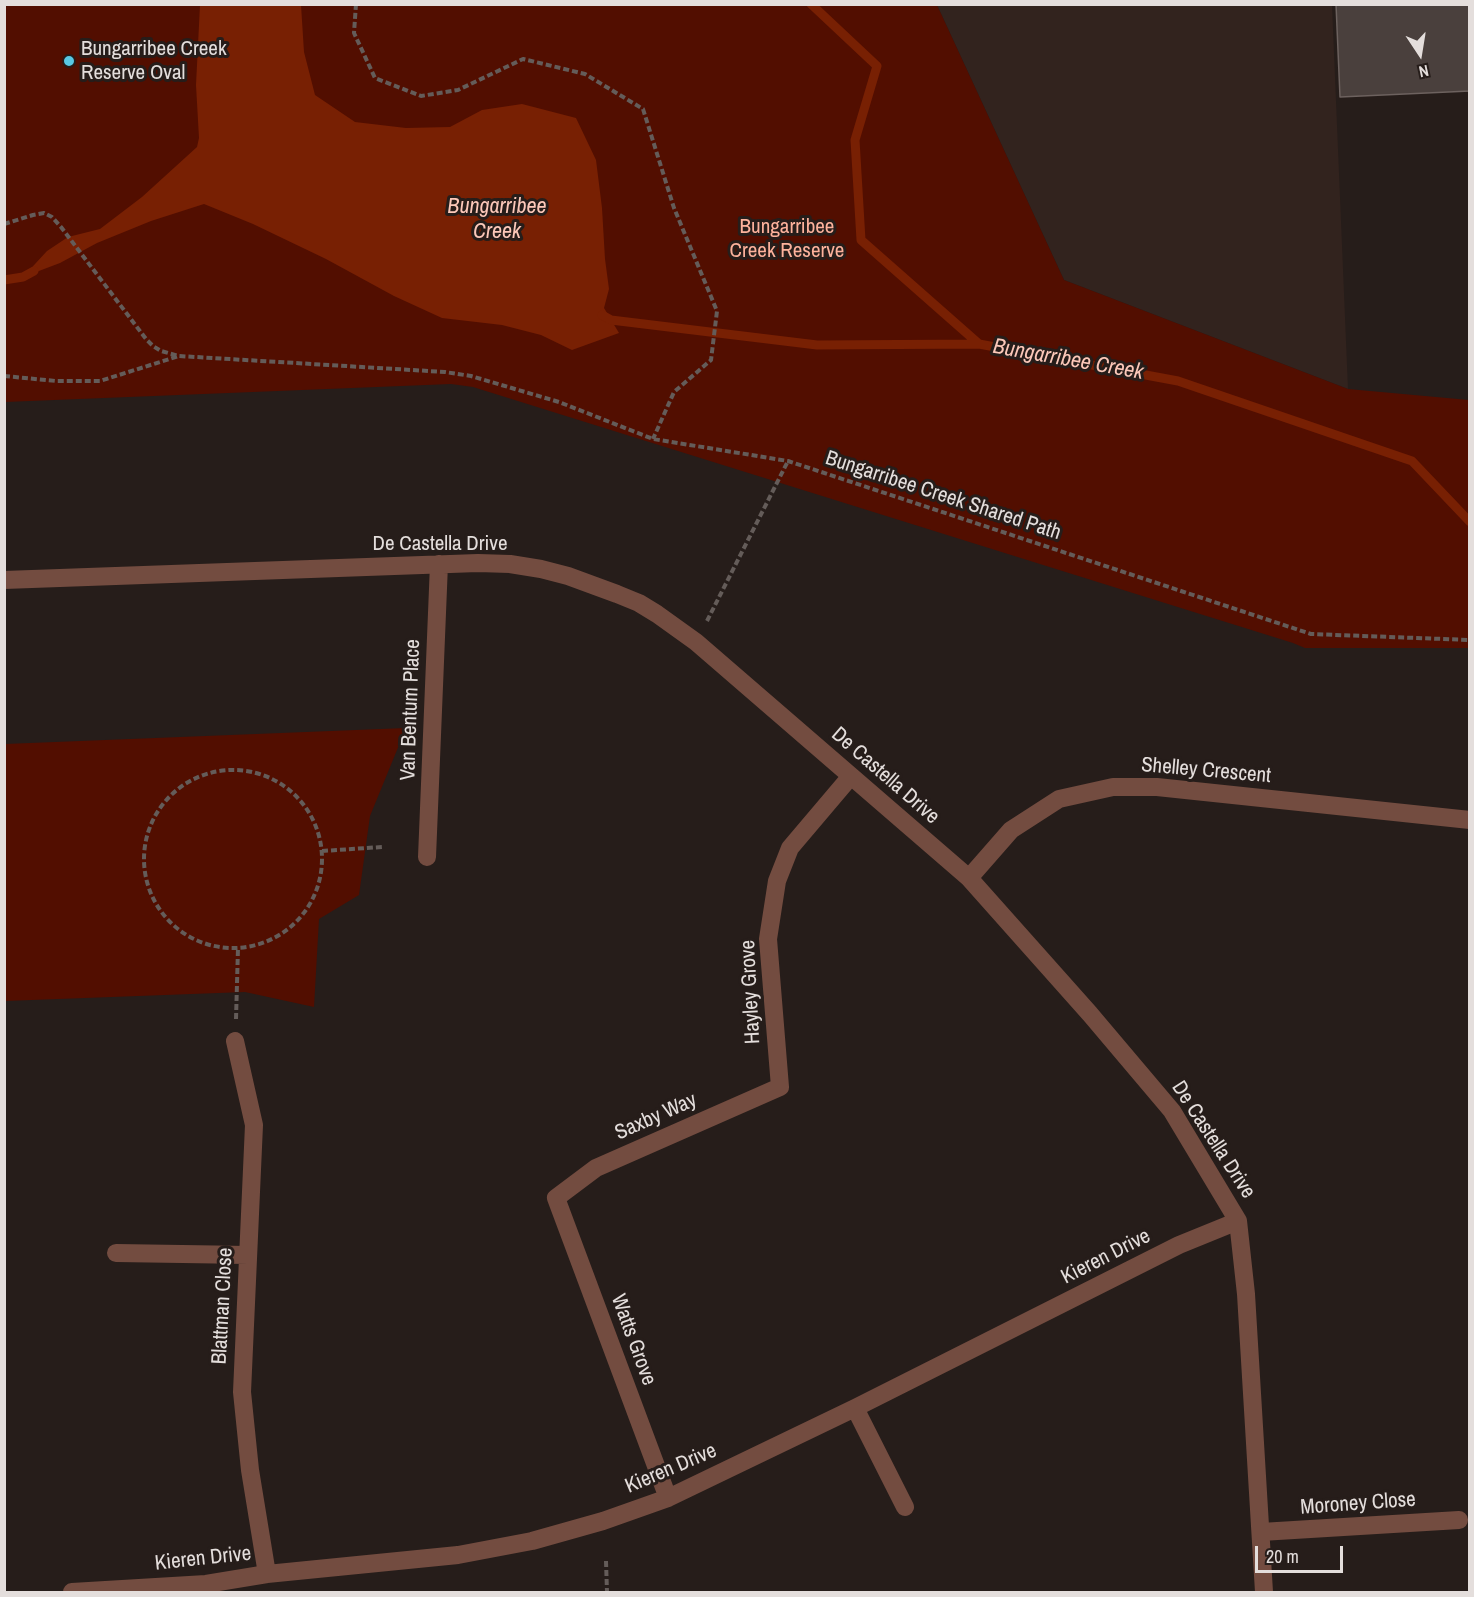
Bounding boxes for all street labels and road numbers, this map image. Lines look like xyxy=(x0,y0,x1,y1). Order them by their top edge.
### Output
street label: Bungarribee Creek Shared Path xyxy=(822,446,1064,546)
street label: De Castella Drive xyxy=(373,531,507,557)
street label: Van Bentum Place xyxy=(396,639,426,781)
street label: De Castella Drive xyxy=(826,722,944,830)
street label: Shelley Crescent xyxy=(1140,753,1272,789)
street label: Hayley Grove xyxy=(736,939,766,1045)
street label: De Castella Drive xyxy=(1166,1077,1260,1203)
street label: Saxby Way xyxy=(611,1088,701,1146)
street label: Kieren Drive xyxy=(1057,1224,1155,1290)
street label: Blattman Close xyxy=(207,1247,239,1365)
street label: Watts Grove xyxy=(605,1291,661,1389)
street label: Kieren Drive xyxy=(622,1439,720,1499)
street label: Moroney Close xyxy=(1299,1487,1417,1521)
street label: Kieren Drive xyxy=(154,1541,252,1577)

